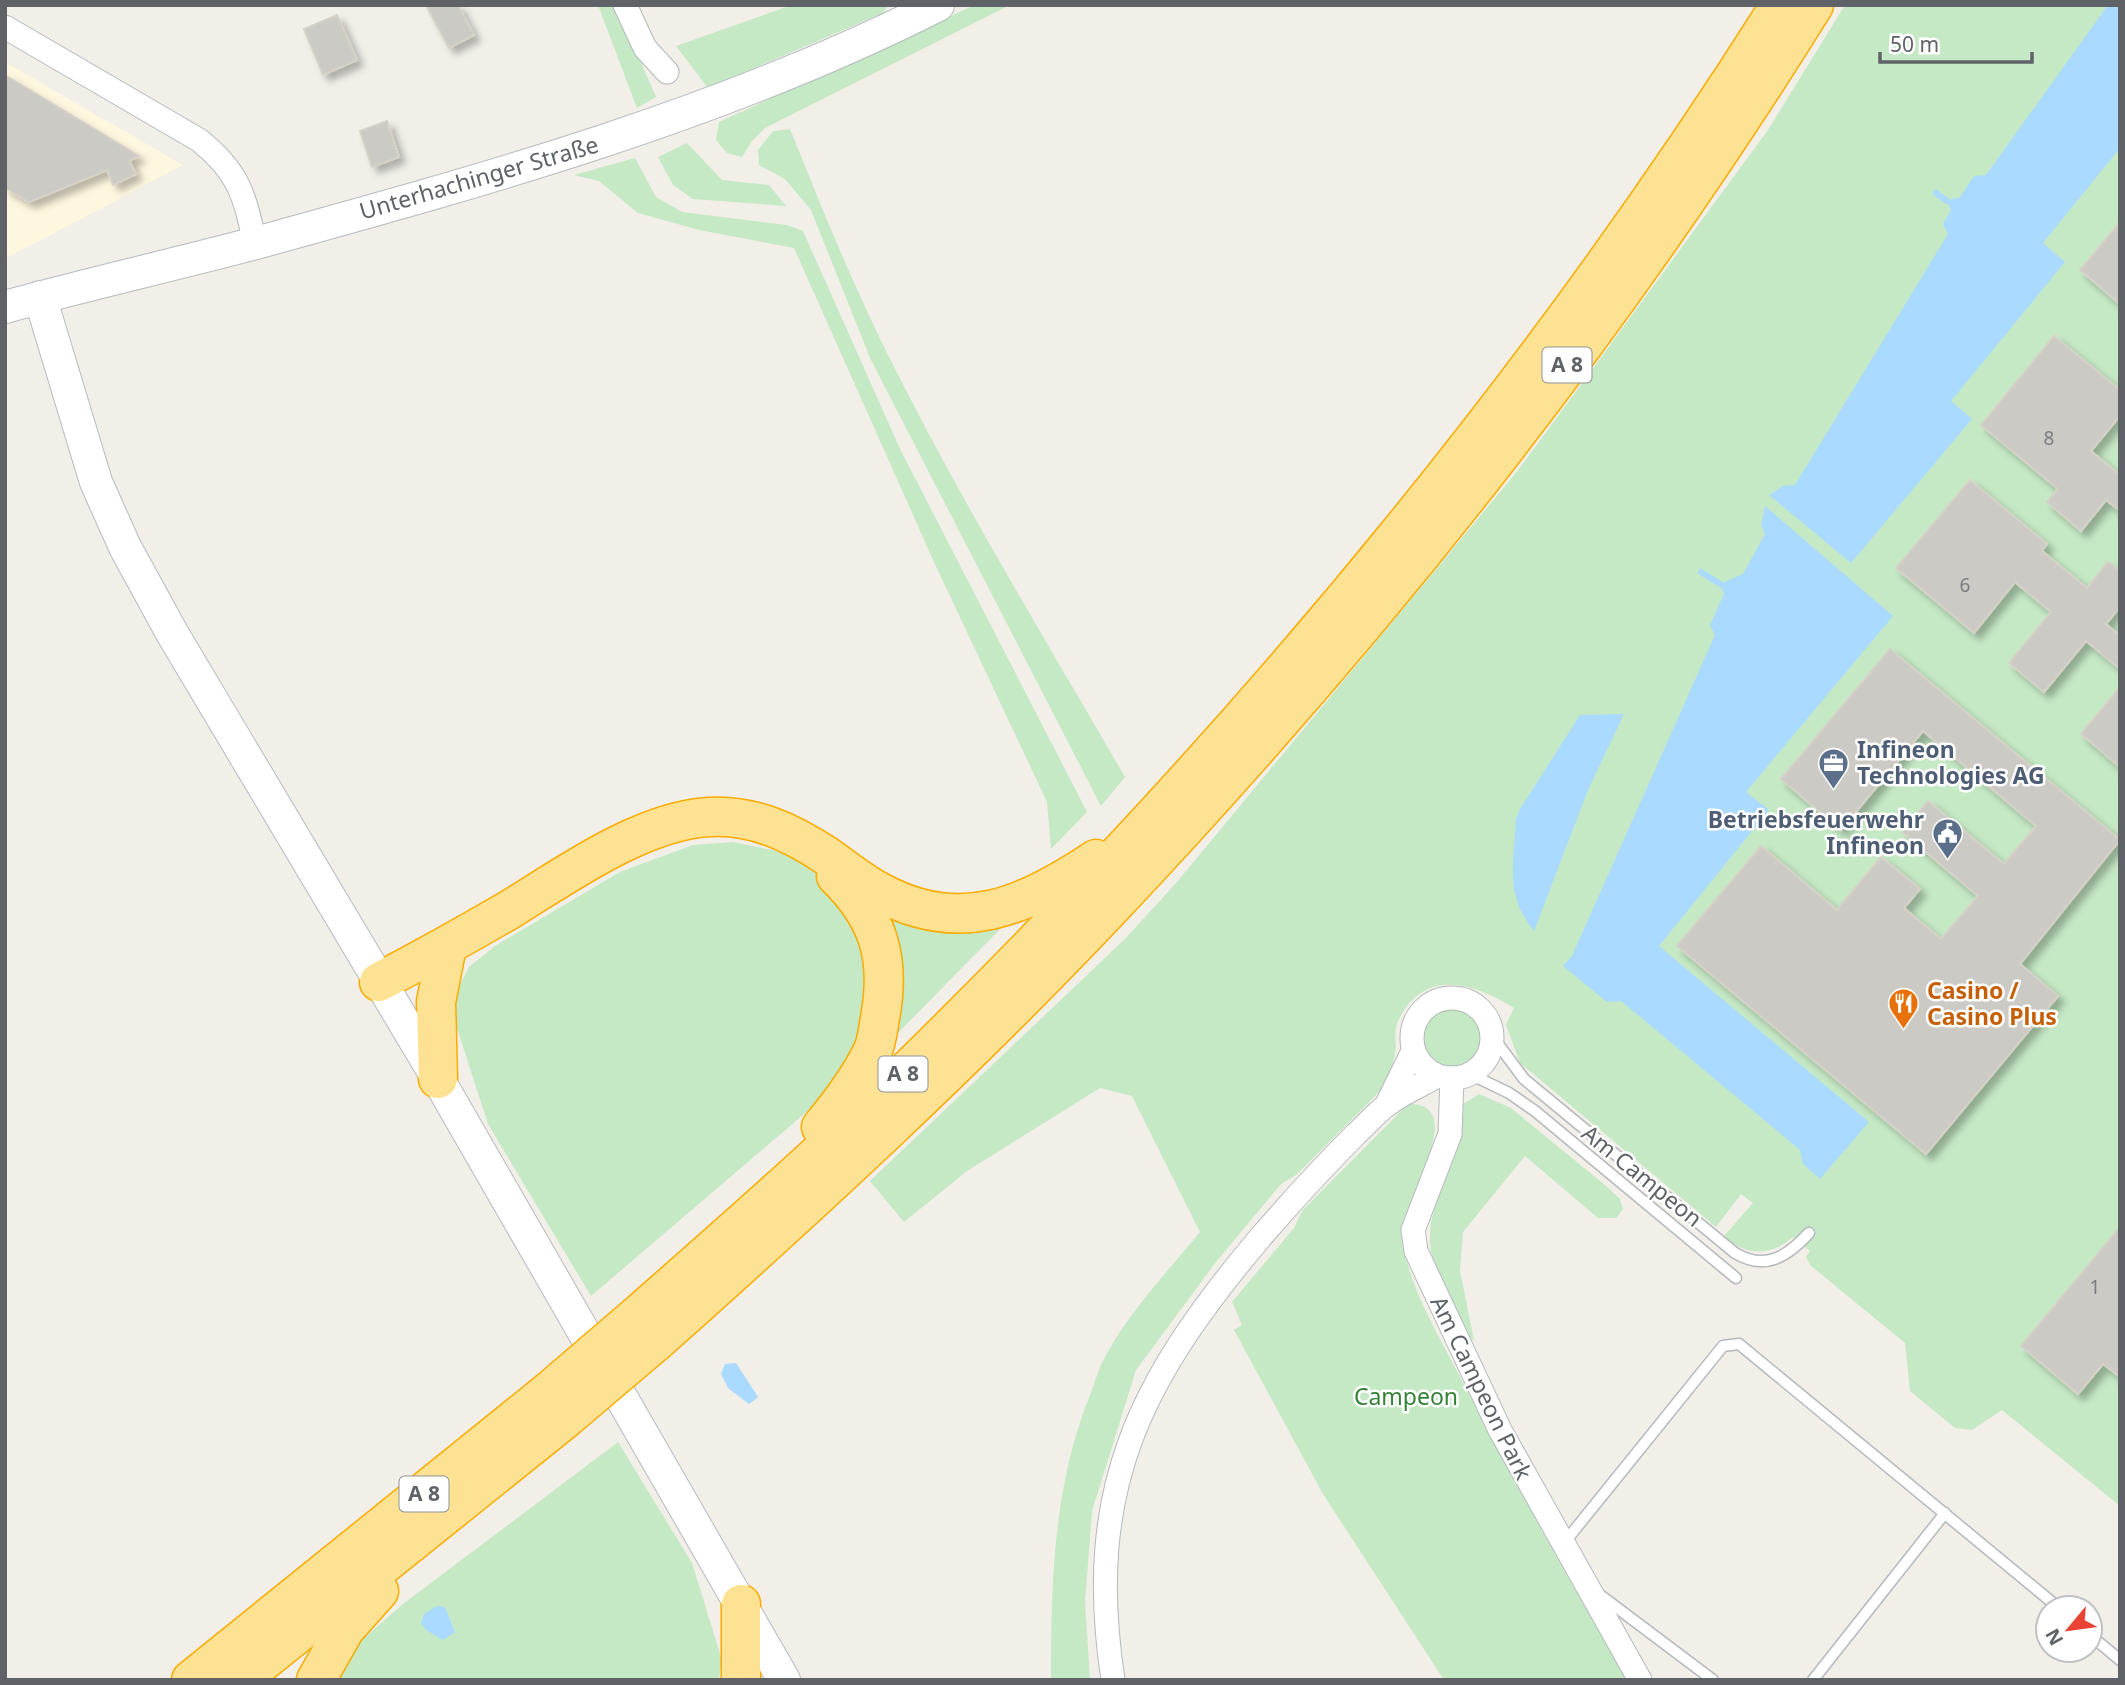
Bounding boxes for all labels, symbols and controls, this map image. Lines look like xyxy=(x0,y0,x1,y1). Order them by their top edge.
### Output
scale bar xyxy=(1880,21,2032,65)
text: 50 m xyxy=(1890,30,1939,58)
street label: Unterhachinger Straße xyxy=(355,128,602,226)
road number: A 8 xyxy=(1542,348,1592,382)
house number: 8 xyxy=(2044,425,2054,451)
house number: 6 xyxy=(1960,572,1970,598)
place label: Infineon Technologies AG xyxy=(1857,733,2045,791)
office icon: Infineon Technologies AG xyxy=(1817,746,1851,790)
place label: Betriebsfeuerwehr Infineon xyxy=(1708,803,1924,861)
public building icon: Betriebsfeuerwehr Infineon xyxy=(1930,816,1964,860)
place label: Casino / Casino Plus xyxy=(1927,974,2057,1032)
restaurant icon: Casino / Casino Plus xyxy=(1887,987,1921,1031)
road number: A 8 xyxy=(878,1056,928,1092)
street label: Am Campeon xyxy=(1576,1117,1710,1234)
house number: 1 xyxy=(2090,1274,2100,1300)
street label: Am Campeon Park xyxy=(1423,1290,1541,1486)
park label: Campeon xyxy=(1354,1380,1458,1412)
road number: A 8 xyxy=(400,1476,448,1512)
north arrow xyxy=(2034,1594,2104,1664)
text: N xyxy=(2039,1624,2069,1650)

